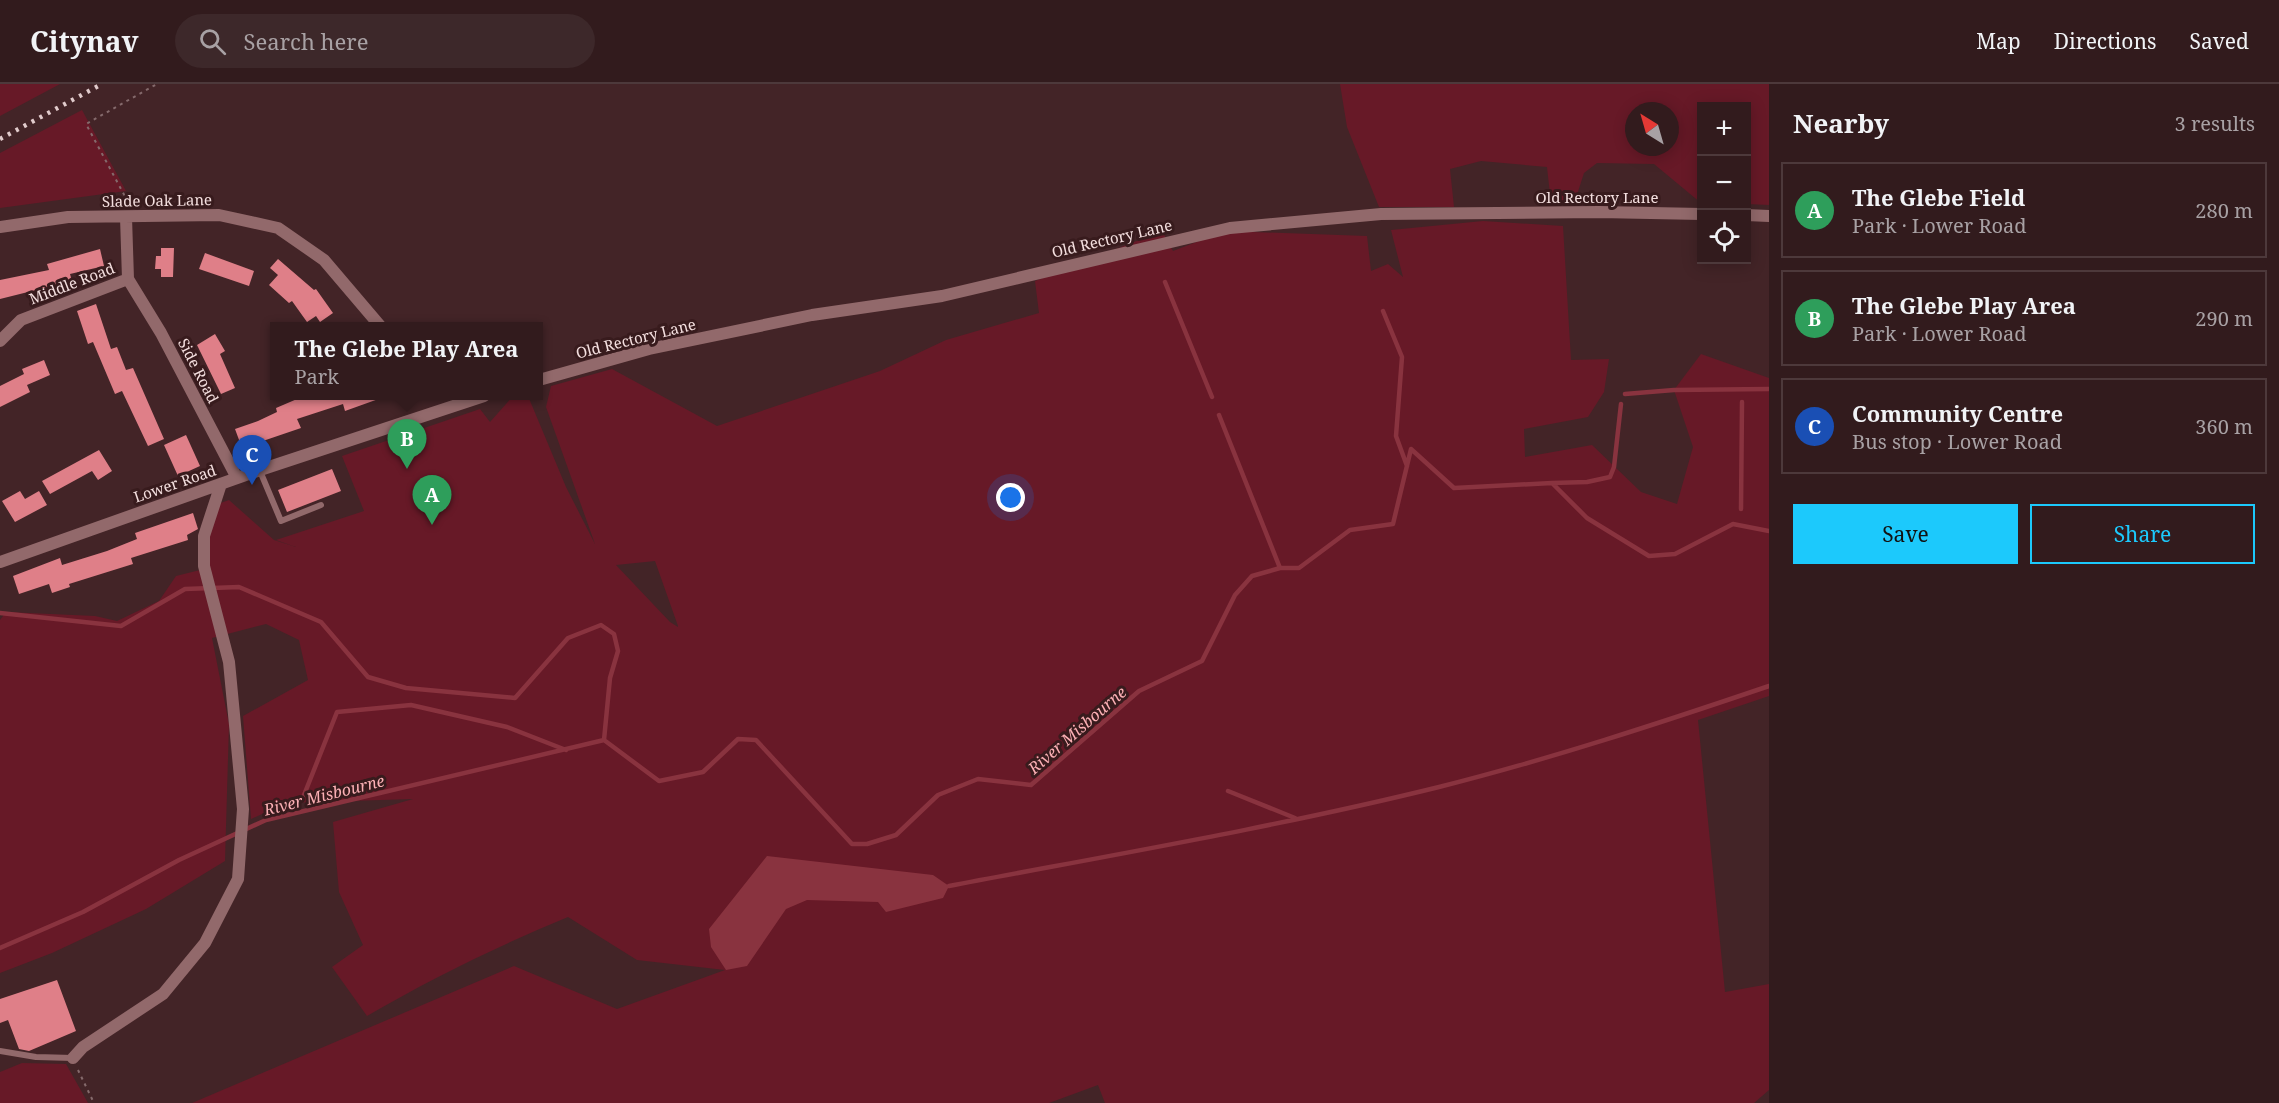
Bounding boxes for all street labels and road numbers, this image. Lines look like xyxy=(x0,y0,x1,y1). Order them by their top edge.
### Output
street label: Old Rectory Lane xyxy=(1535,187,1659,207)
street label: Slade Oak Lane xyxy=(102,189,212,211)
street label: Old Rectory Lane xyxy=(1050,214,1174,262)
street label: Middle Road xyxy=(26,258,117,309)
street label: Old Rectory Lane xyxy=(574,313,698,363)
street label: Side Road xyxy=(174,335,224,406)
street label: Lower Road xyxy=(131,460,219,507)

